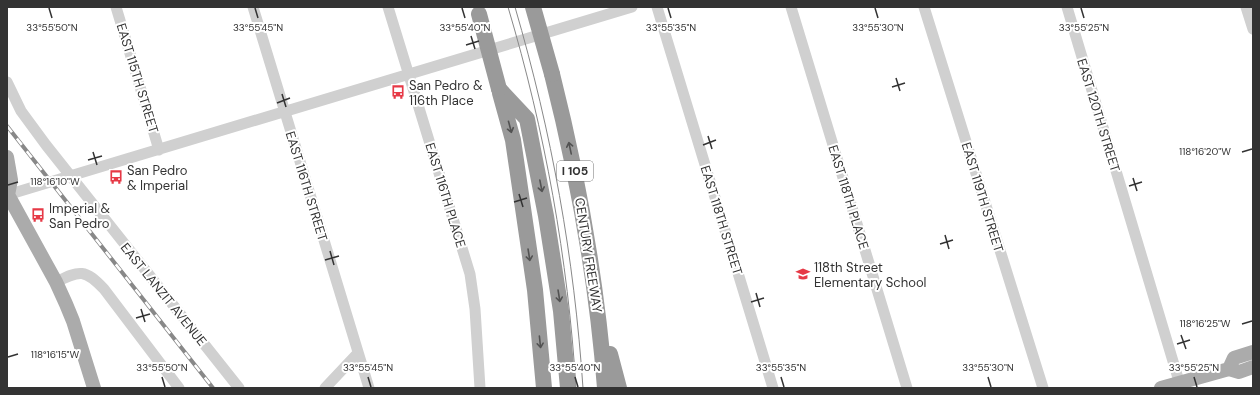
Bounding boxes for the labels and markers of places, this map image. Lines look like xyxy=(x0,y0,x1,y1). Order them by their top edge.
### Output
place label: San Pedro & 116th Place xyxy=(409,77,483,109)
bus stop icon: San Pedro & 116th Place xyxy=(390,84,406,100)
place label: San Pedro & Imperial xyxy=(127,162,188,194)
bus stop icon: San Pedro & Imperial xyxy=(108,169,124,185)
place label: Imperial & San Pedro xyxy=(49,200,111,232)
bus stop icon: Imperial & San Pedro xyxy=(30,207,46,223)
place label: 118th Street Elementary School xyxy=(814,259,927,291)
school or university icon: 118th Street Elementary School xyxy=(795,266,811,282)

